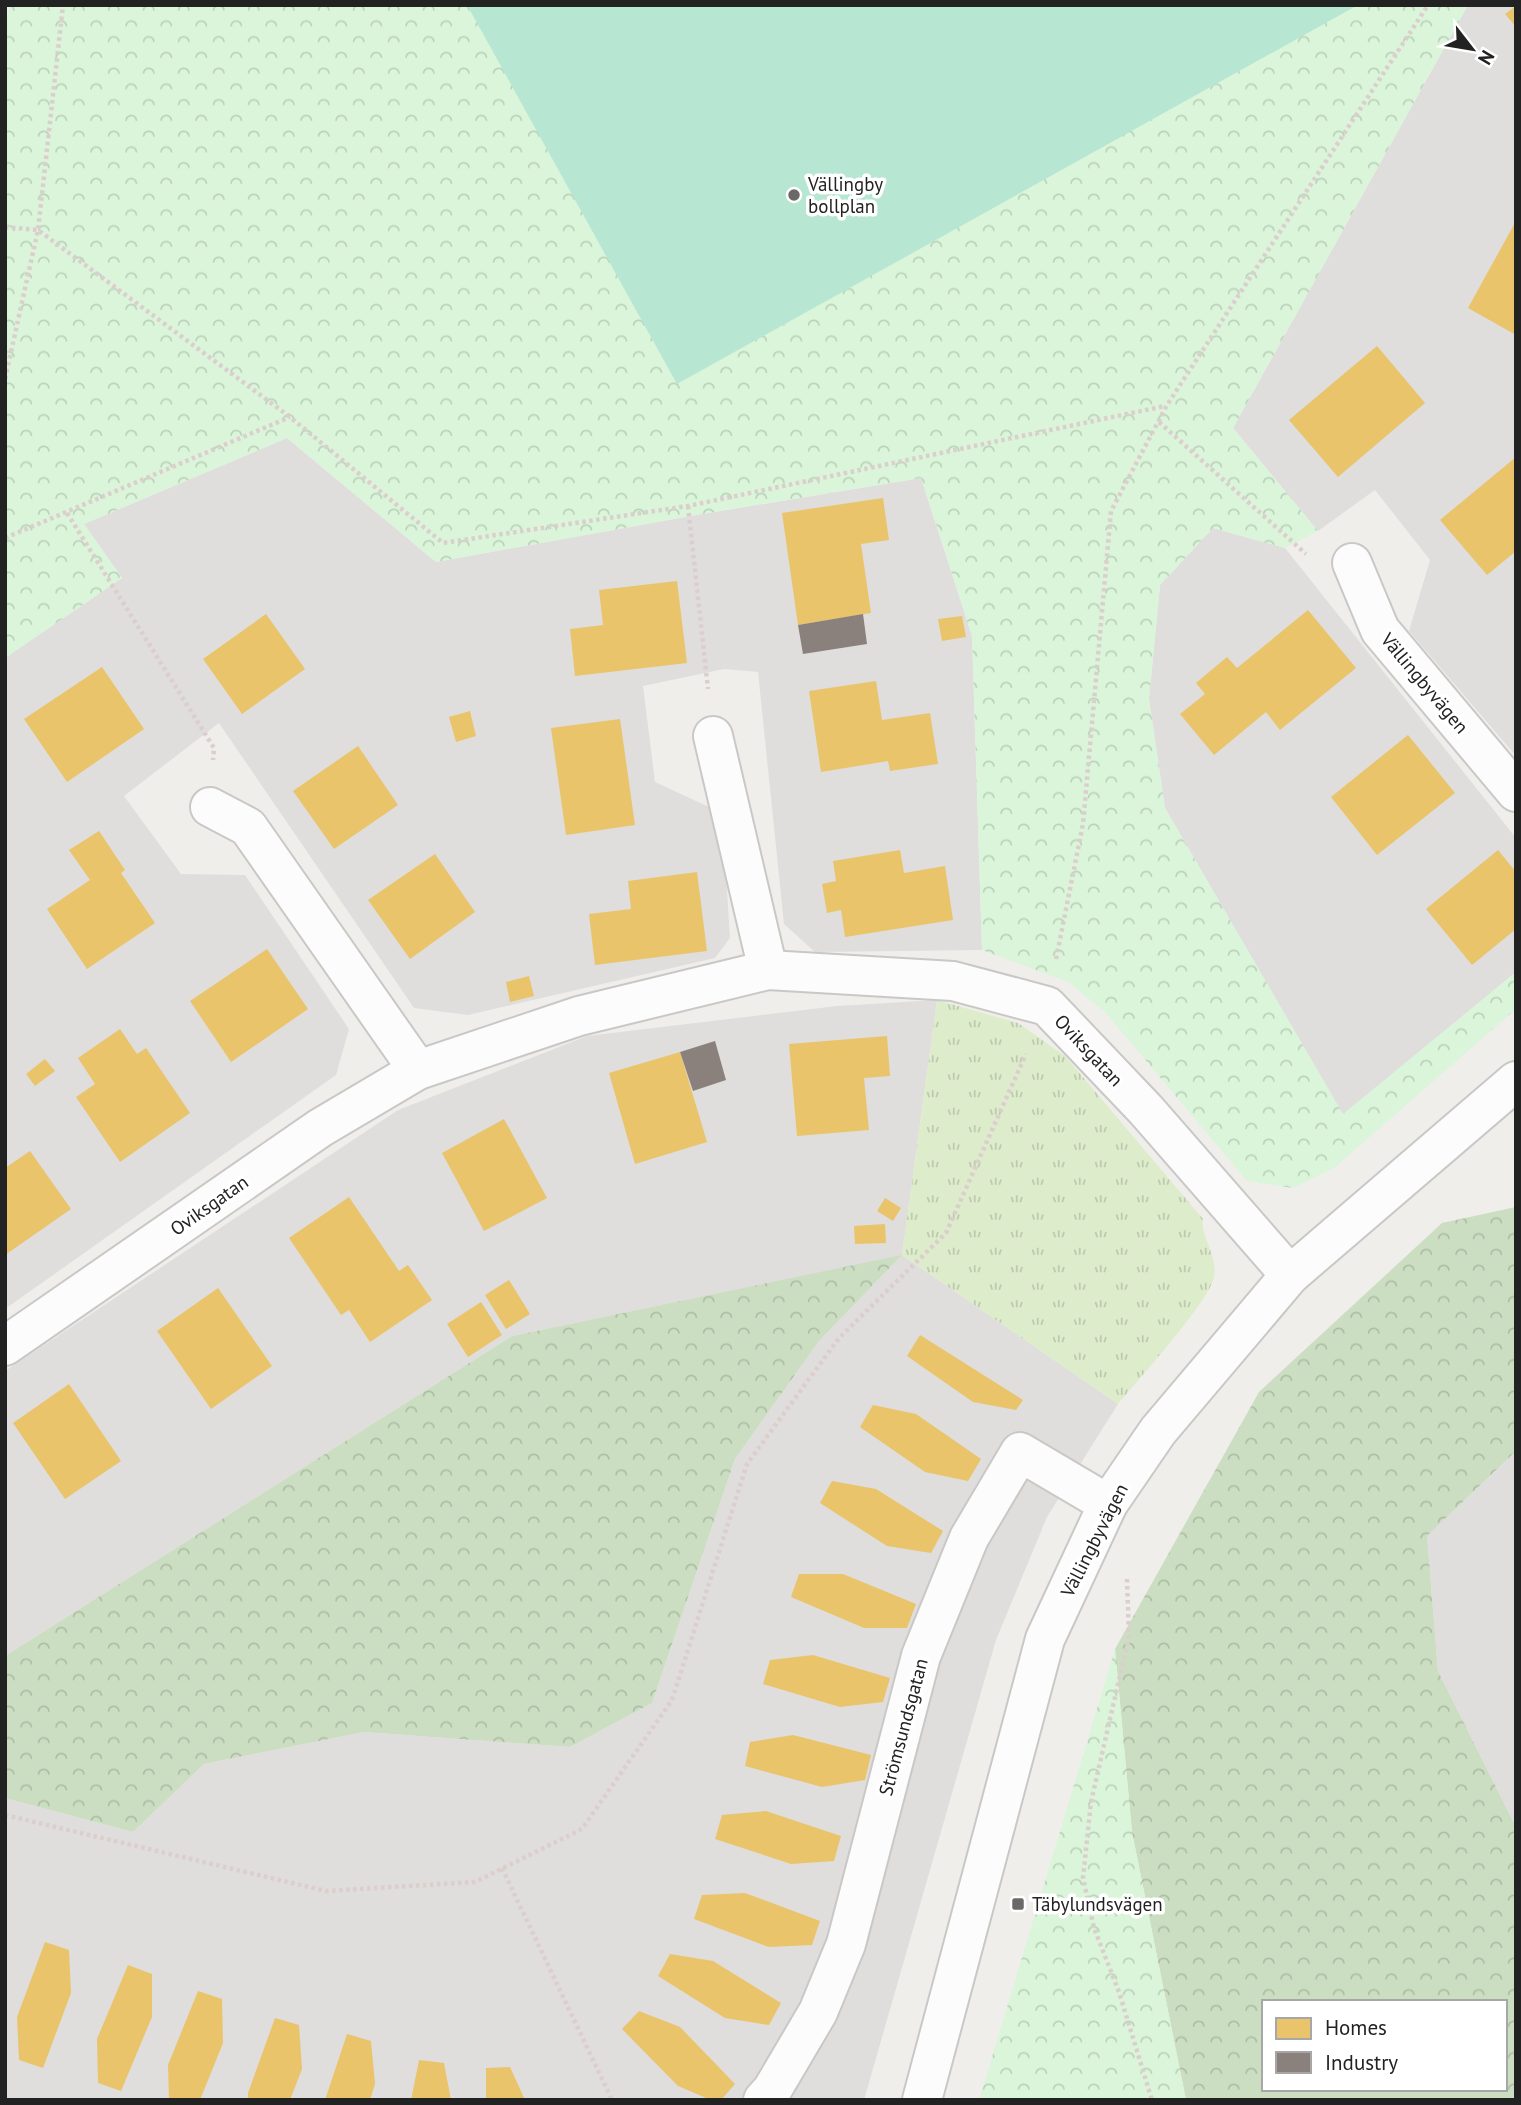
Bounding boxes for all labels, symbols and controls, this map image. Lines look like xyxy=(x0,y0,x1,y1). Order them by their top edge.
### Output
north arrow xyxy=(1437,14,1507,84)
text: N xyxy=(1473,46,1500,69)
place label: Vällingby bollplan xyxy=(807,172,883,218)
marker: Vällingby bollplan xyxy=(786,187,802,203)
street label: Vällingbyvägen xyxy=(1375,627,1474,738)
street label: Oviksgatan xyxy=(1050,1009,1128,1091)
street label: Oviksgatan xyxy=(165,1169,253,1241)
street label: Vällingbyvägen xyxy=(1055,1479,1133,1602)
street label: Strömsundsgatan xyxy=(873,1656,933,1798)
place label: Täbylundsvägen xyxy=(1032,1892,1163,1916)
marker: Täbylundsvägen xyxy=(1010,1896,1026,1912)
legend xyxy=(1262,2000,1507,2091)
text: Homes xyxy=(1325,2014,1387,2041)
text: Industry xyxy=(1325,2049,1398,2076)

